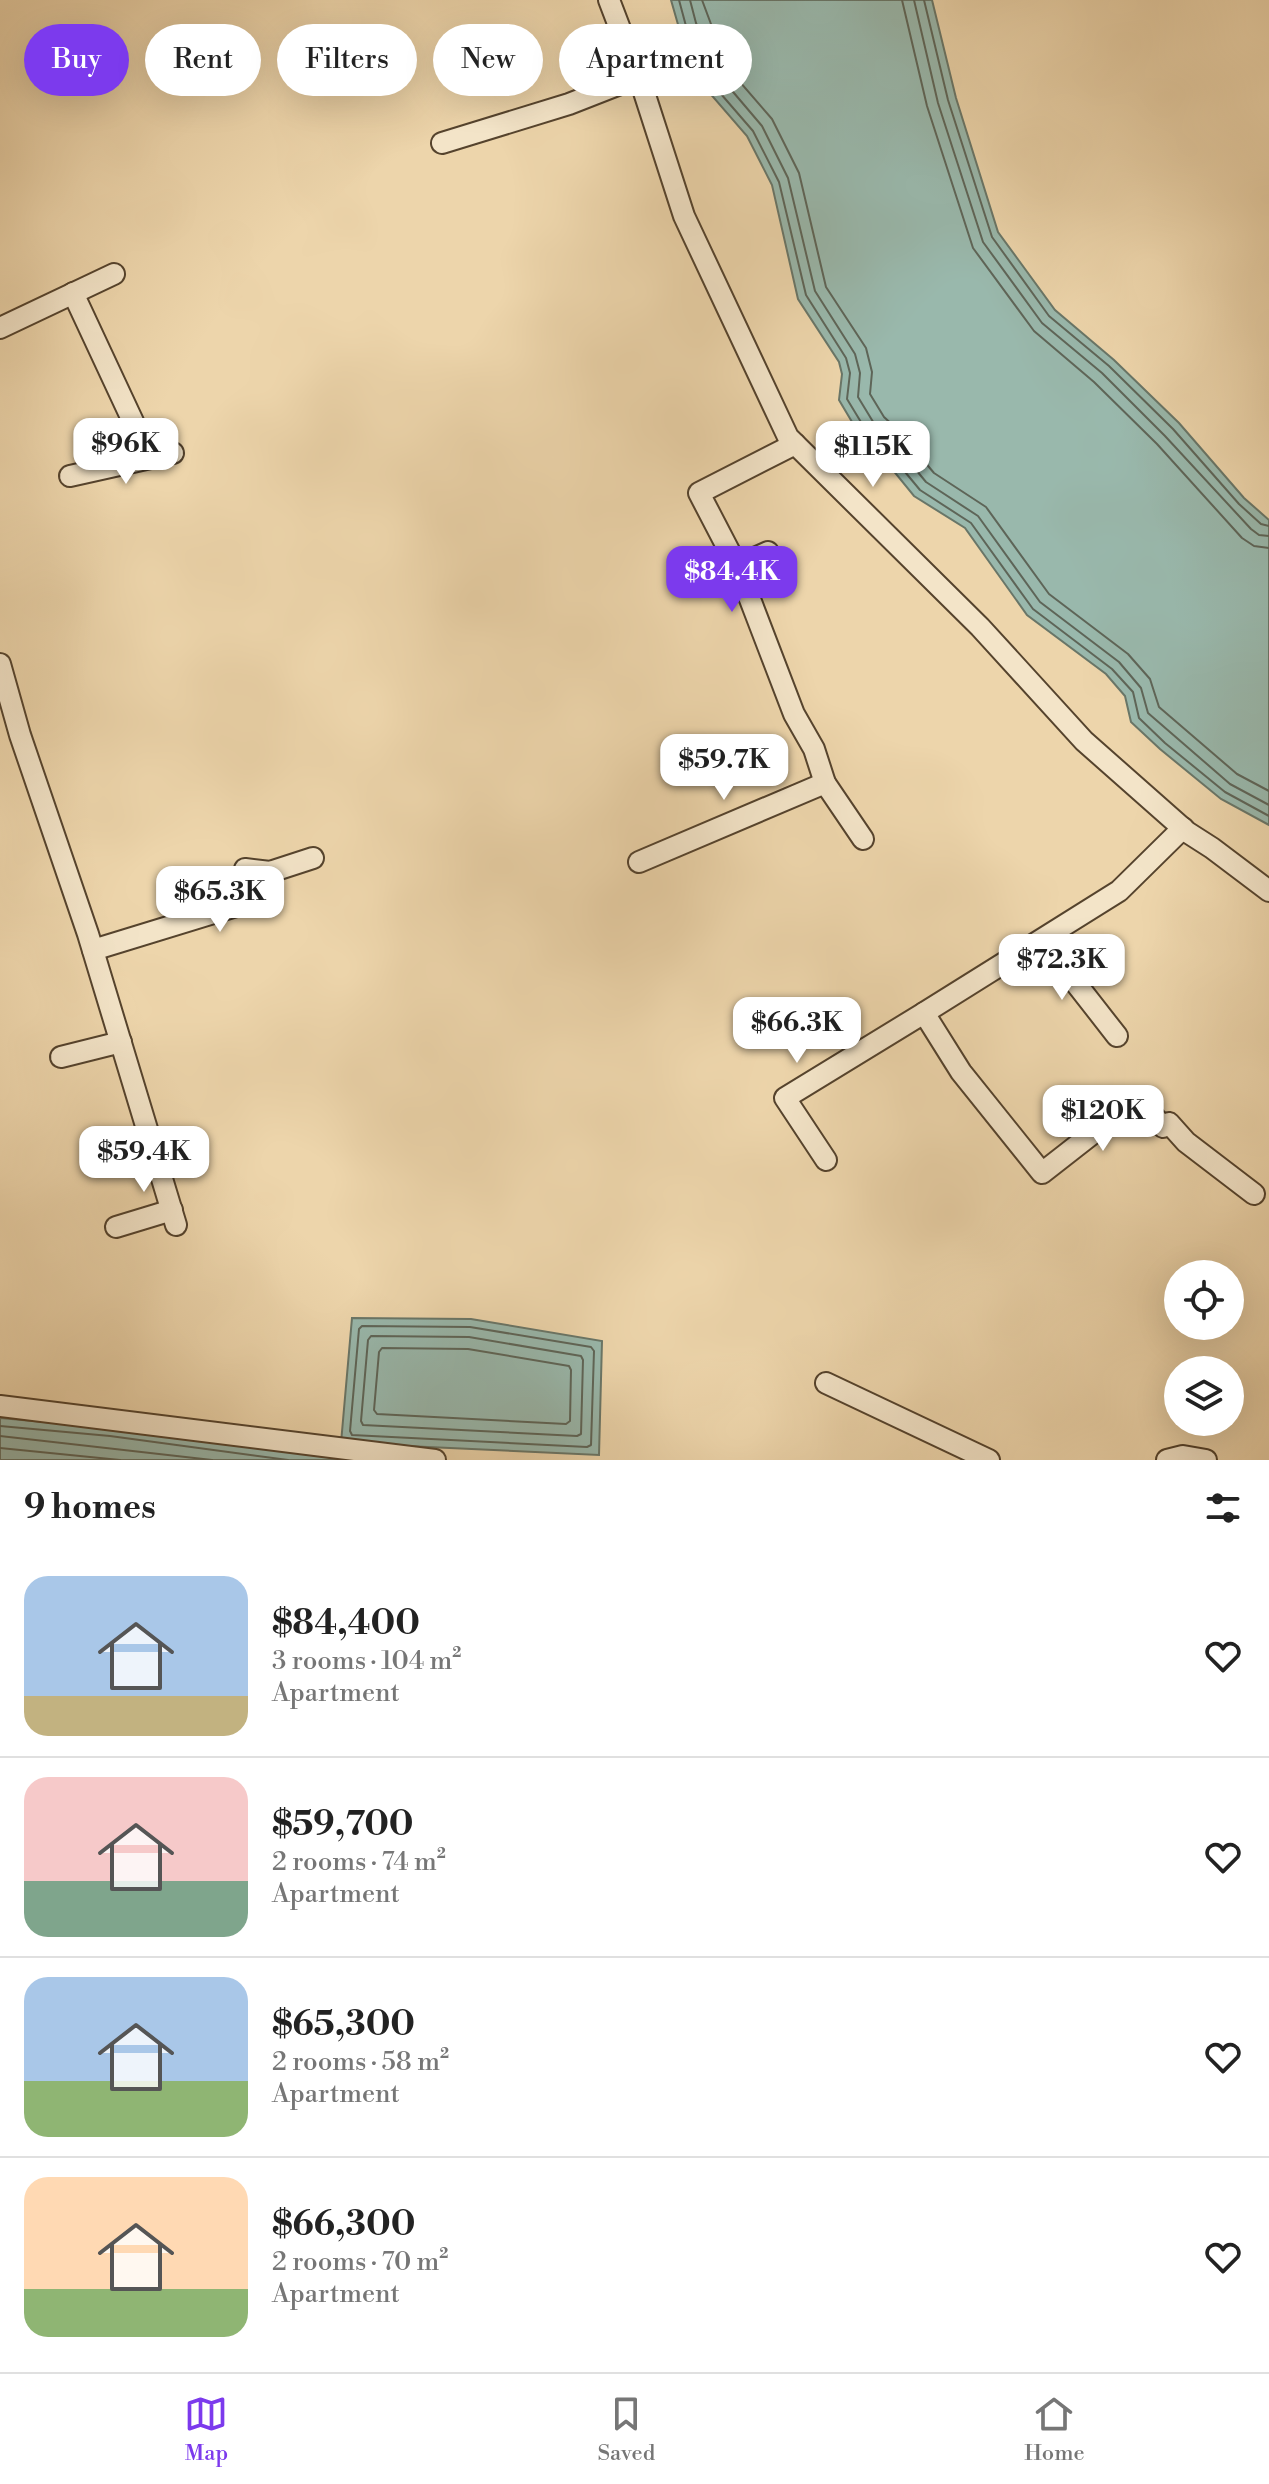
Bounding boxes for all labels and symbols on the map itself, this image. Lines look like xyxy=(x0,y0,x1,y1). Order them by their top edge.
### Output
pin: $96K xyxy=(79,418,173,486)
pin: $115K xyxy=(817,421,929,489)
pin: $84.4K xyxy=(667,546,797,614)
pin: $59.7K xyxy=(659,734,789,802)
pin: $65.3K xyxy=(155,866,285,934)
pin: $72.3K xyxy=(997,934,1127,1002)
pin: $66.3K xyxy=(732,997,862,1065)
pin: $120K xyxy=(1047,1085,1159,1153)
pin: $59.4K xyxy=(79,1126,209,1194)

